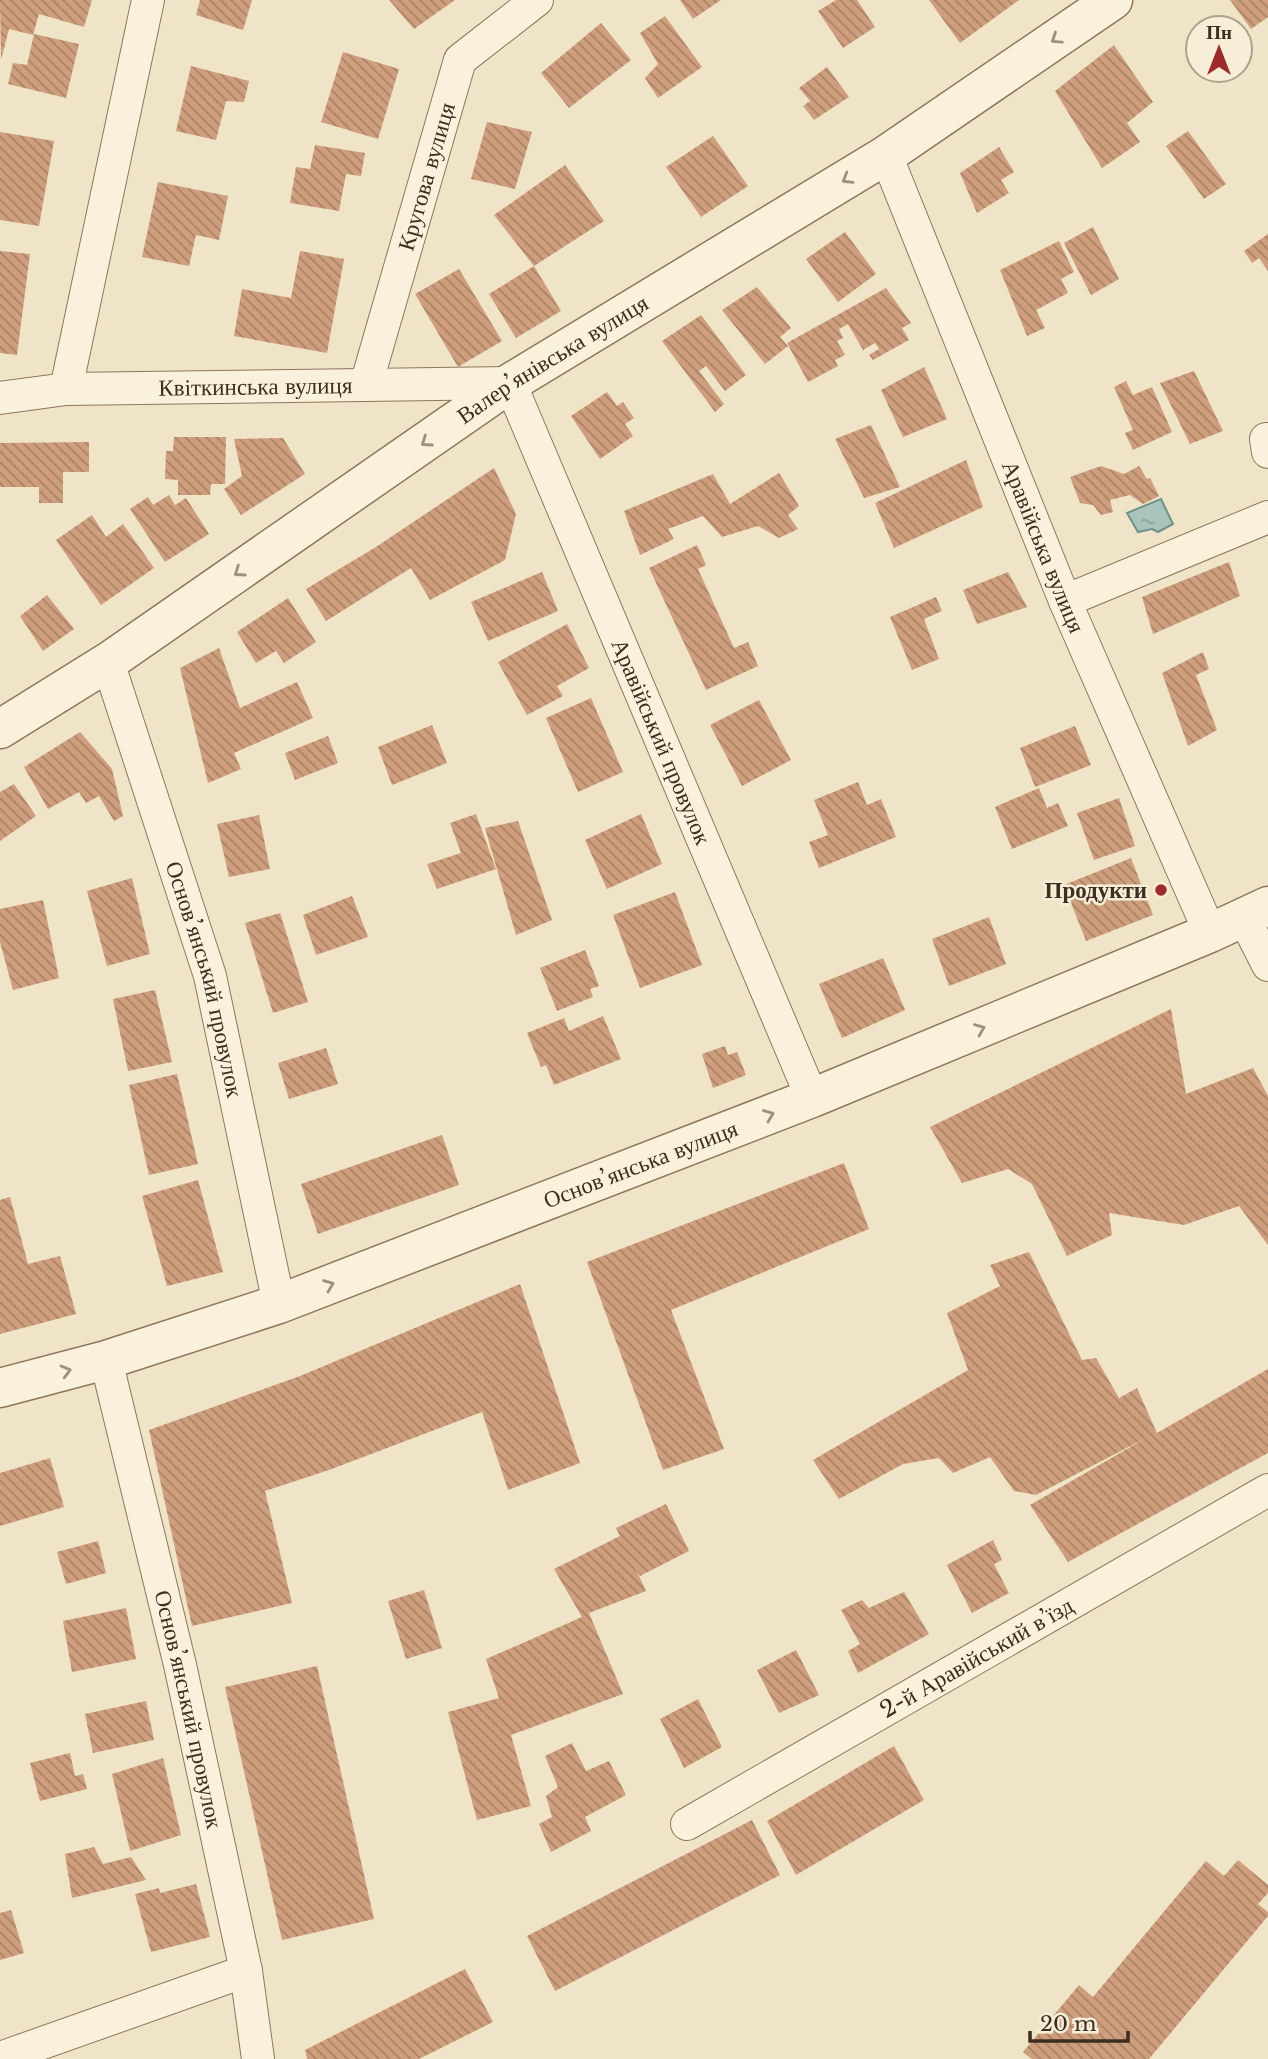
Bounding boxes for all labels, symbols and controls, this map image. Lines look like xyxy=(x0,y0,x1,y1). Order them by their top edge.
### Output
north arrow xyxy=(1184,14,1254,84)
text: Пн xyxy=(1206,21,1232,44)
one-way arrow xyxy=(1051,30,1064,43)
street label: Кругова вулиця xyxy=(392,99,461,254)
one-way arrow xyxy=(842,171,855,184)
street label: Валер’янівська вулиця xyxy=(451,288,653,430)
street label: Квіткинська вулиця xyxy=(158,371,353,402)
one-way arrow xyxy=(421,434,434,446)
street label: Аравійська вулиця xyxy=(996,456,1091,637)
one-way arrow xyxy=(234,564,247,576)
street label: Аравійський провулок xyxy=(606,634,718,850)
street label: Основ’янський провулок xyxy=(160,858,249,1101)
place label: Продукти xyxy=(1045,876,1147,904)
marker: Продукти xyxy=(1153,882,1169,898)
one-way arrow xyxy=(973,1023,985,1037)
one-way arrow xyxy=(763,1109,775,1123)
street label: Основ’янська вулиця xyxy=(539,1114,742,1214)
one-way arrow xyxy=(322,1279,334,1293)
one-way arrow xyxy=(60,1365,72,1379)
street label: Основ’янський провулок xyxy=(148,1587,229,1832)
street label: 2-й Аравійський в’їзд xyxy=(875,1591,1078,1724)
scale bar xyxy=(1030,2000,1128,2044)
text: 20 m xyxy=(1040,2011,1097,2037)

